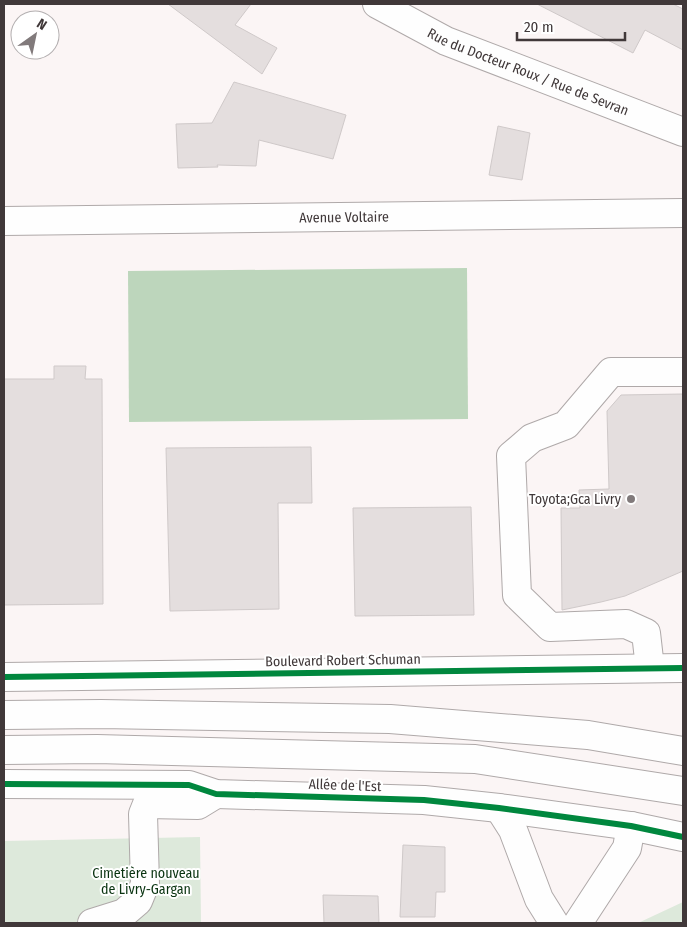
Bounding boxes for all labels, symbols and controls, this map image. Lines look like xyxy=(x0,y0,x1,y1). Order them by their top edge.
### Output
north arrow xyxy=(10,10,60,60)
scale bar xyxy=(517,10,624,42)
text: N xyxy=(34,15,50,34)
text: 20 m xyxy=(524,18,554,36)
street label: Rue du Docteur Roux / Rue de Sevran xyxy=(424,25,631,119)
street label: Avenue Voltaire xyxy=(299,208,389,227)
place label: Toyota;Gca Livry xyxy=(529,491,622,508)
marker: Toyota;Gca Livry xyxy=(625,493,637,505)
street label: Boulevard Robert Schuman xyxy=(265,651,421,670)
street label: Allée de l'Est xyxy=(308,776,382,795)
park label: Cimetière nouveau de Livry-Gargan xyxy=(92,865,200,898)

